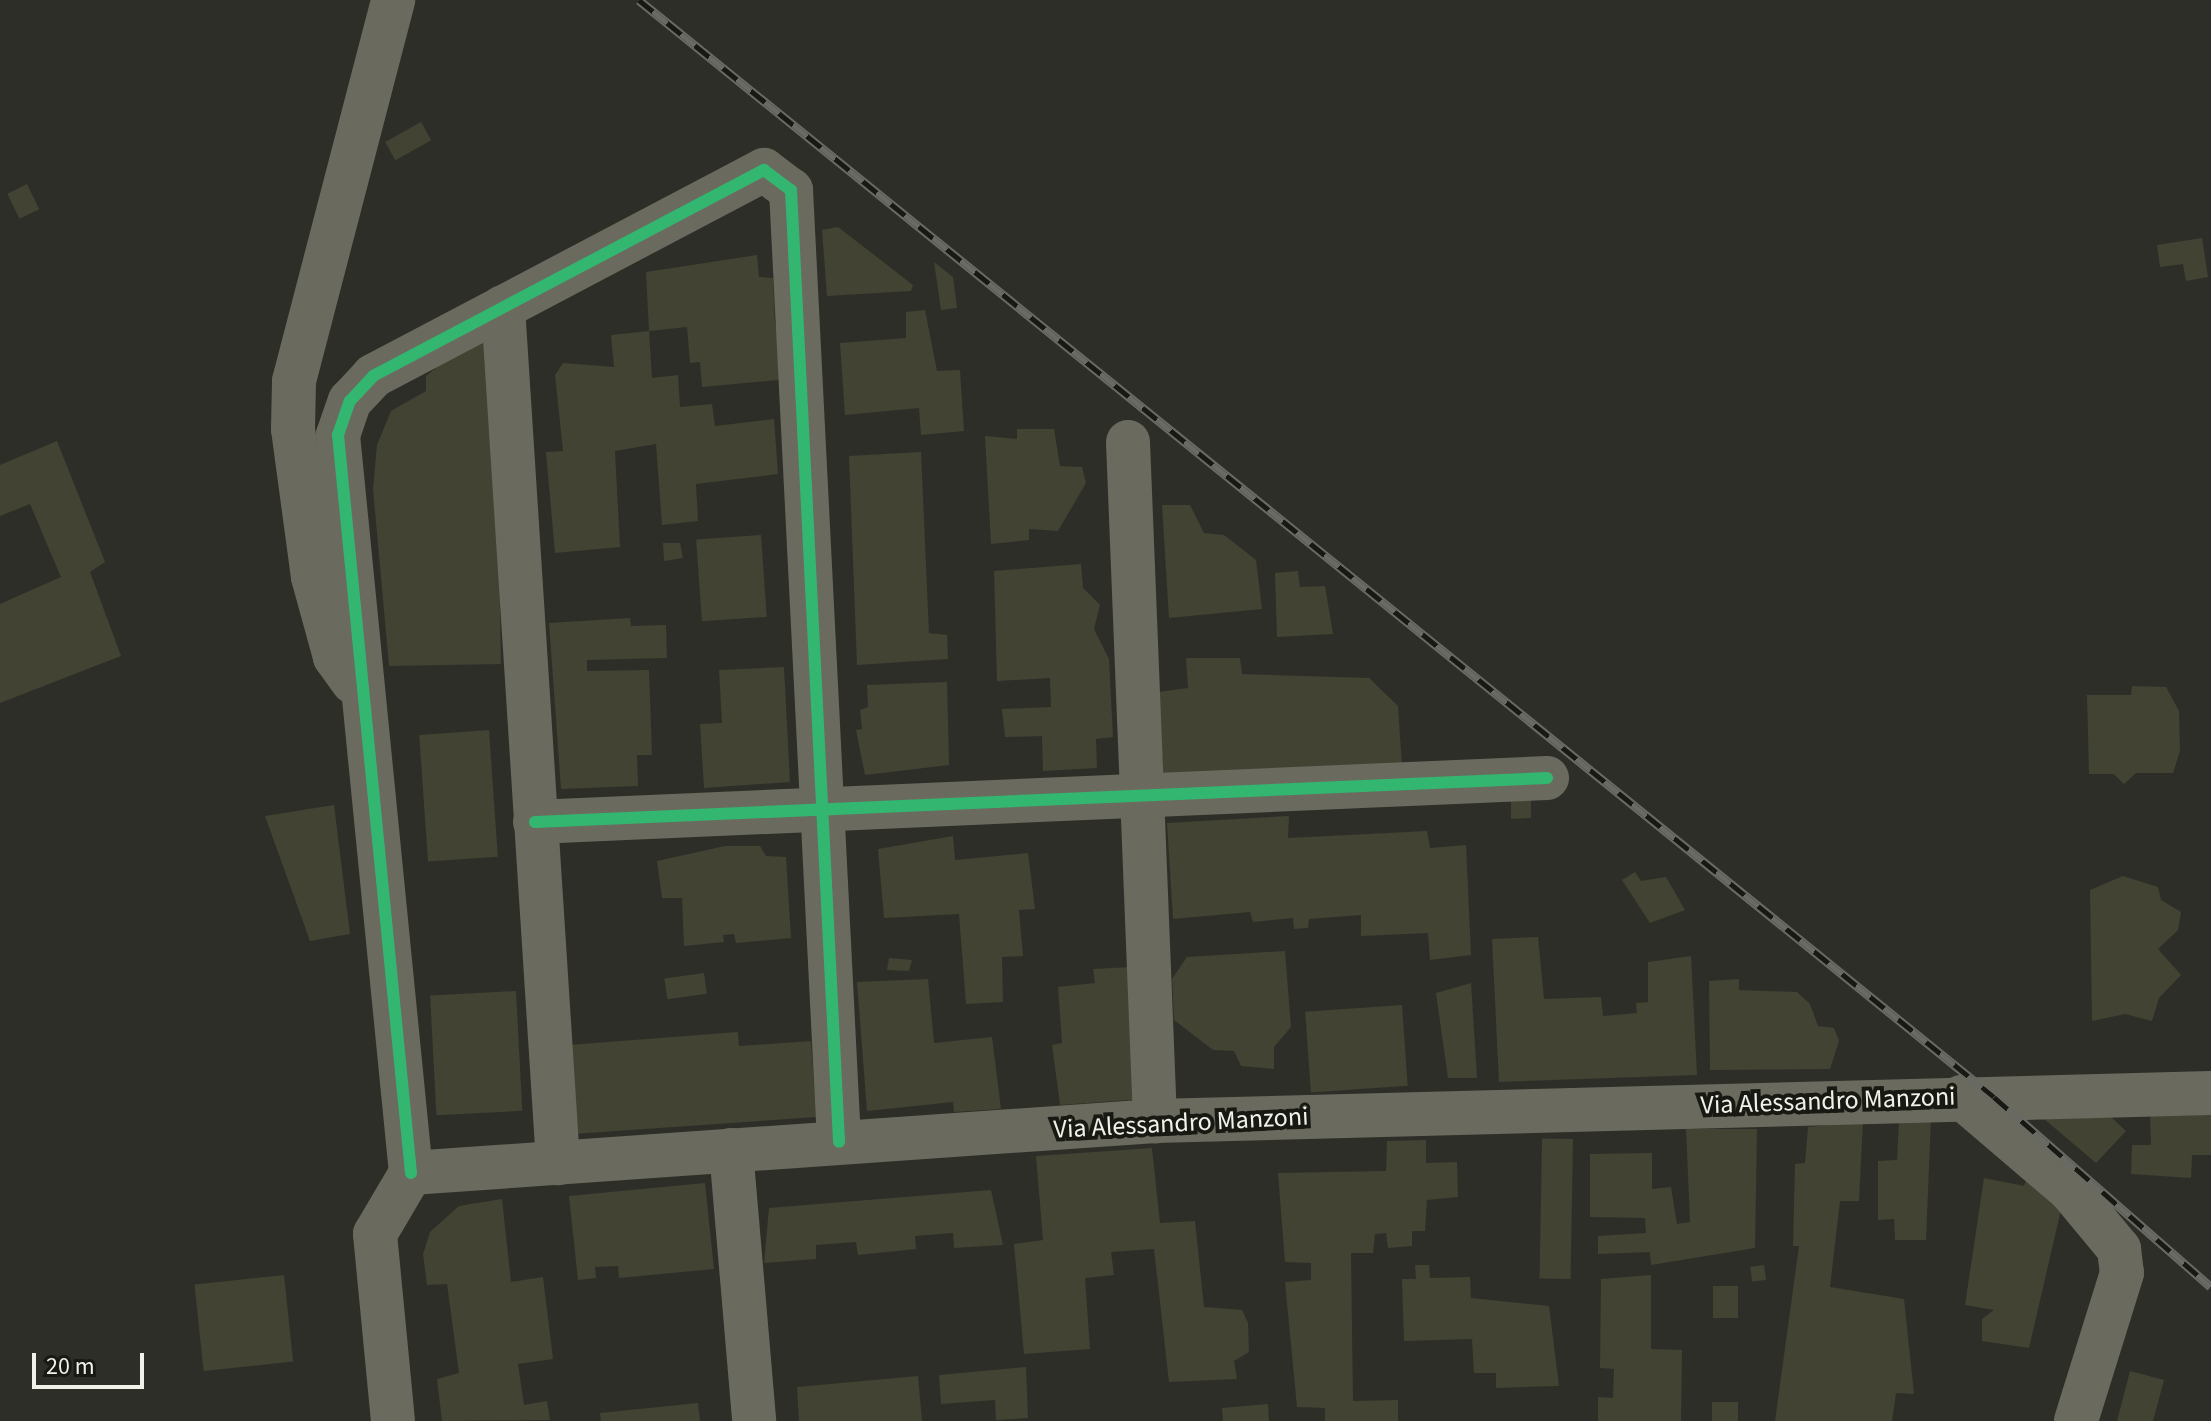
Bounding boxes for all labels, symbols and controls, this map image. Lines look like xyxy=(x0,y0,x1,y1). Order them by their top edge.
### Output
street label: Via Alessandro Manzoni xyxy=(1700,1081,1956,1121)
street label: Via Alessandro Manzoni xyxy=(1053,1101,1309,1145)
scale bar xyxy=(36,1337,148,1387)
text: 20 m xyxy=(46,1349,95,1384)

